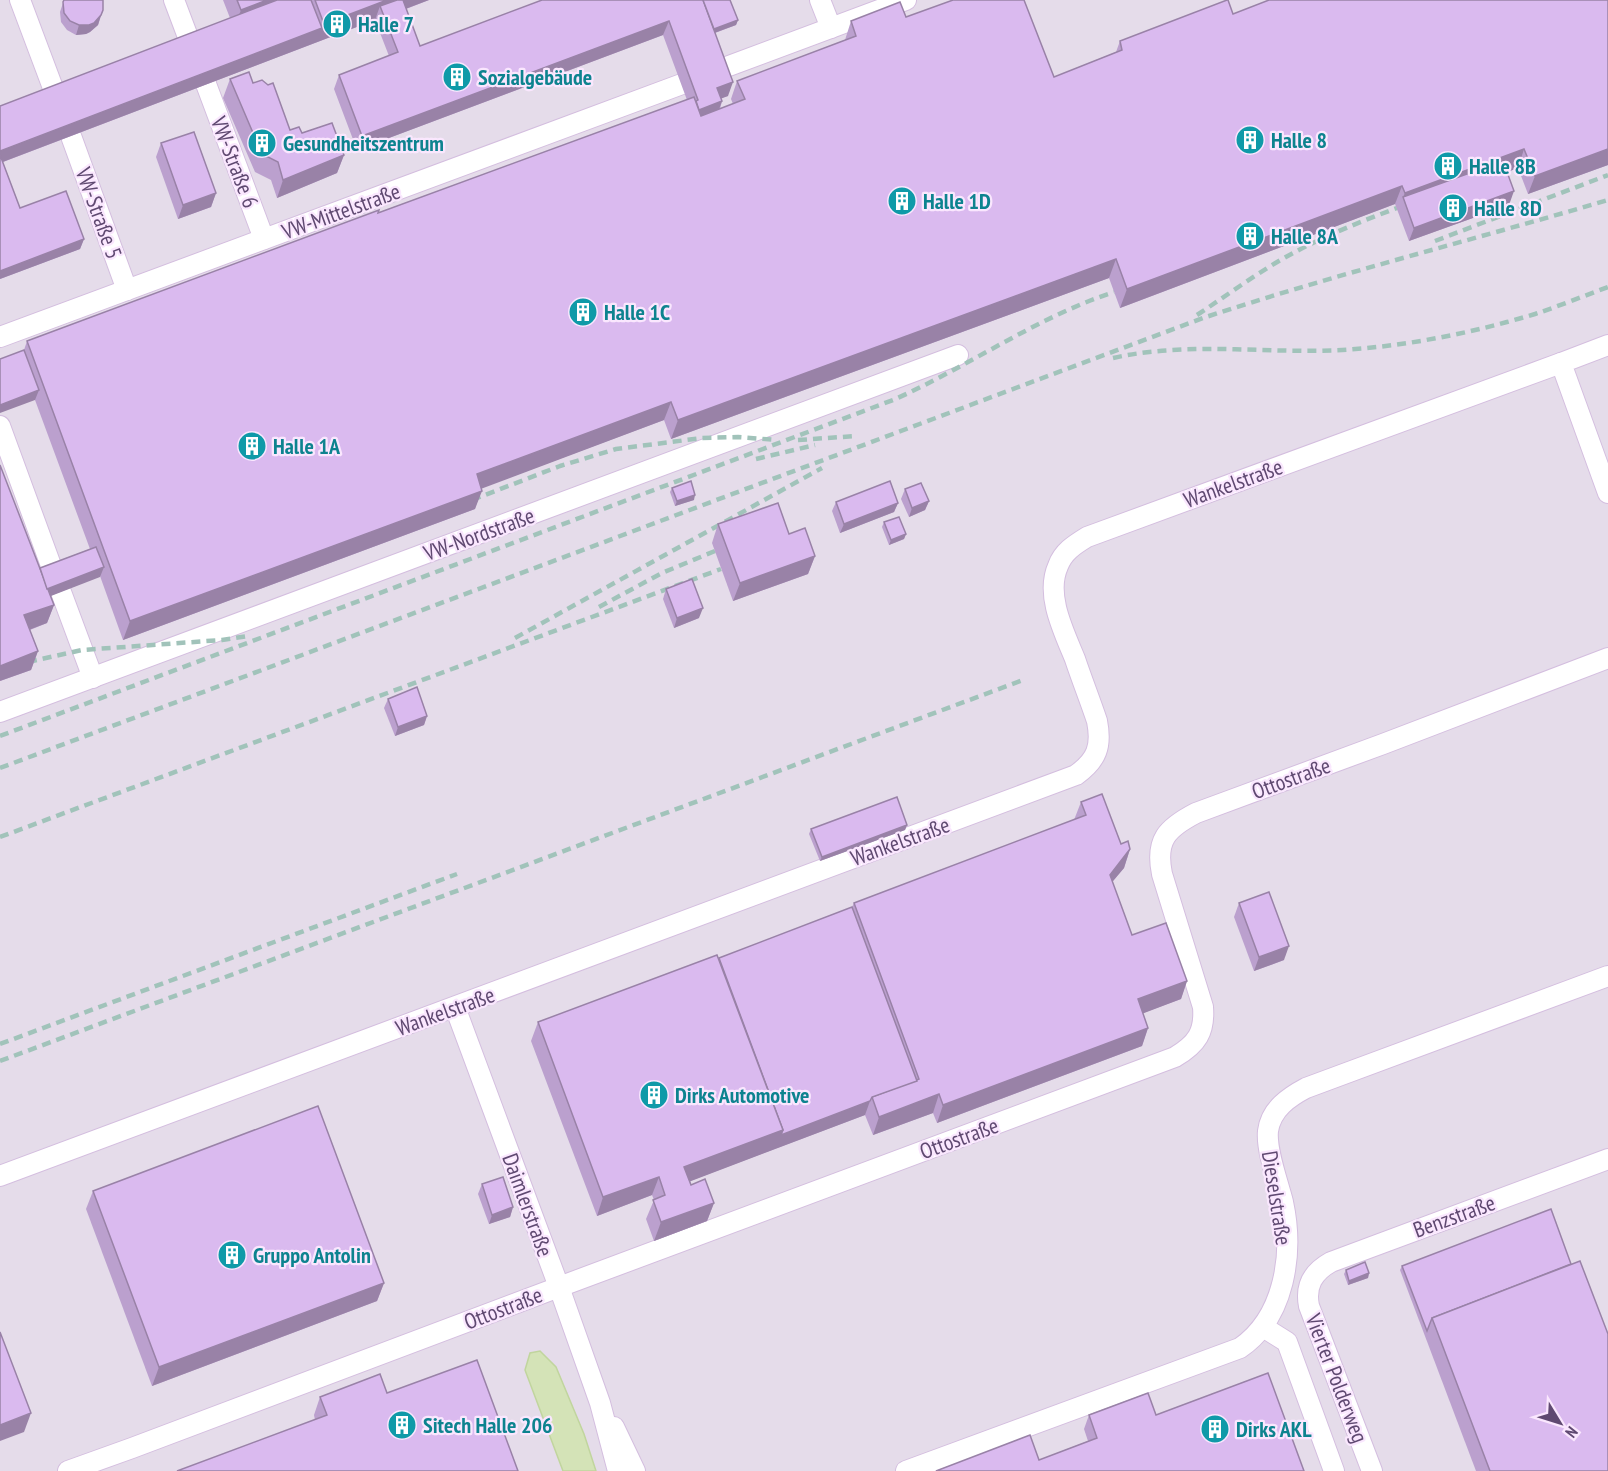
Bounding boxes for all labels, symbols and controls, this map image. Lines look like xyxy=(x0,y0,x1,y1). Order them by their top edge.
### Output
building icon: Halle 7 xyxy=(321,8,353,40)
place label: Halle 7 xyxy=(358,10,414,38)
building icon: Sozialgebäude xyxy=(441,61,473,93)
place label: Sozialgebäude xyxy=(478,63,592,91)
street label: VW-Straße 6 xyxy=(204,112,265,212)
building icon: Halle 8 xyxy=(1234,124,1266,156)
place label: Halle 8 xyxy=(1271,126,1327,154)
building icon: Gesundheitszentrum xyxy=(246,127,278,159)
place label: Gesundheitszentrum xyxy=(283,129,444,157)
building icon: Halle 8B xyxy=(1432,150,1464,182)
place label: Halle 8B xyxy=(1469,152,1536,180)
street label: VW-Straße 5 xyxy=(69,162,128,263)
street label: VW-Mittelstraße xyxy=(277,177,404,246)
building icon: Halle 1D xyxy=(886,185,918,217)
place label: Halle 1D xyxy=(923,187,991,215)
building icon: Halle 8D xyxy=(1437,192,1469,224)
place label: Halle 8D xyxy=(1474,194,1542,222)
building icon: Halle 8A xyxy=(1234,220,1266,252)
place label: Halle 8A xyxy=(1271,222,1339,250)
building icon: Halle 1C xyxy=(567,296,599,328)
place label: Halle 1C xyxy=(604,298,670,326)
building icon: Halle 1A xyxy=(236,430,268,462)
place label: Halle 1A xyxy=(273,432,341,460)
street label: Wankelstraße xyxy=(1180,452,1286,514)
street label: VW-Nordstraße xyxy=(419,501,538,567)
street label: Ottostraße xyxy=(1248,751,1334,805)
street label: Wankelstraße xyxy=(847,810,953,872)
street label: Wankelstraße xyxy=(392,980,498,1042)
building icon: Dirks Automotive xyxy=(638,1079,670,1111)
place label: Dirks Automotive xyxy=(675,1081,810,1109)
street label: Ottostraße xyxy=(916,1111,1002,1165)
street label: Dieselstraße xyxy=(1256,1149,1298,1247)
street label: Daimlerstraße xyxy=(496,1150,560,1260)
street label: Benzstraße xyxy=(1409,1188,1499,1244)
building icon: Gruppo Antolin xyxy=(216,1239,248,1271)
place label: Gruppo Antolin xyxy=(253,1241,371,1269)
street label: Ottostraße xyxy=(460,1280,546,1336)
street label: Vierter Polderweg xyxy=(1299,1309,1374,1447)
north arrow xyxy=(1530,1393,1590,1453)
building icon: Sitech Halle 206 xyxy=(386,1409,418,1441)
place label: Sitech Halle 206 xyxy=(423,1411,553,1439)
building icon: Dirks AKL xyxy=(1199,1413,1231,1445)
place label: Dirks AKL xyxy=(1236,1415,1312,1443)
text: N xyxy=(1561,1423,1582,1442)

